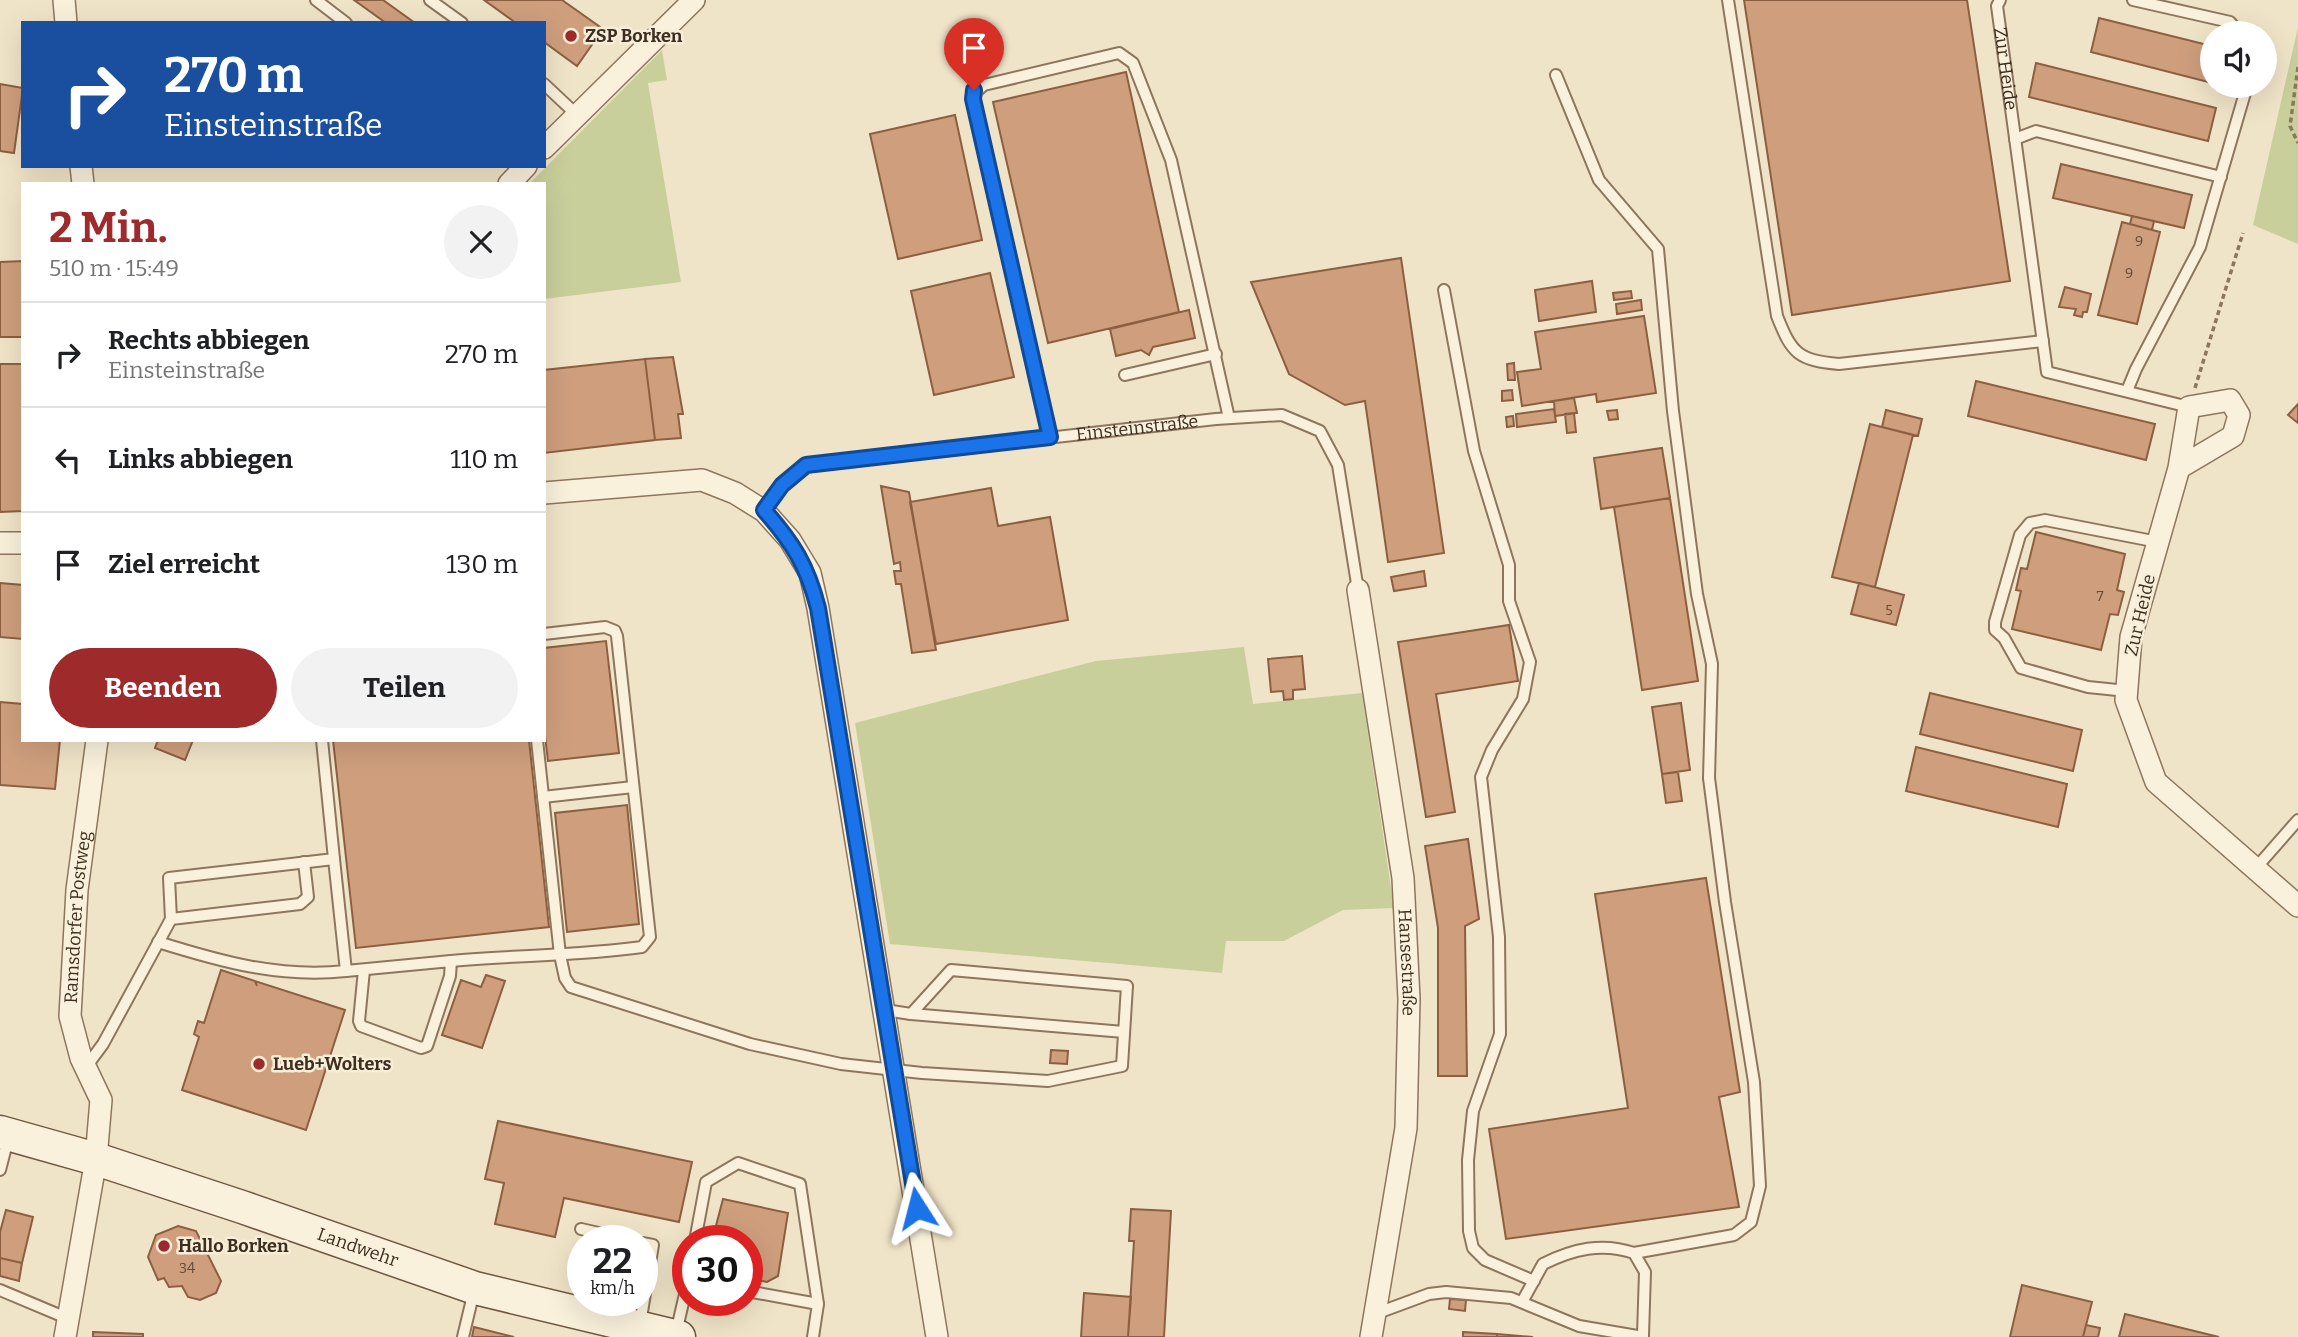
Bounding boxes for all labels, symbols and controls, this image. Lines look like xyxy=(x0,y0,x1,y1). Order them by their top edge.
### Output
pin xyxy=(944,18,1004,90)
map controls xyxy=(2200,21,2277,98)
button: sound xyxy=(2200,21,2277,98)
place label: ZSP Borken xyxy=(585,25,683,47)
street label: Zur Heide xyxy=(1989,26,2022,111)
marker: ZSP Borken xyxy=(563,28,579,44)
icon: arrive xyxy=(955,29,993,67)
text: 270 m xyxy=(164,46,304,105)
icon: right xyxy=(49,49,140,140)
text: Einsteinstraße xyxy=(164,106,383,144)
text: 2 Min. xyxy=(49,203,168,253)
button: close xyxy=(444,205,518,279)
house number: 9 xyxy=(2135,233,2143,250)
text: 510 m · 15:49 xyxy=(49,254,179,282)
house number: 9 xyxy=(2125,265,2133,282)
text: Rechts abbiegen xyxy=(108,325,310,356)
icon: right xyxy=(49,336,87,374)
text: 270 m xyxy=(445,339,518,370)
text: Einsteinstraße xyxy=(108,356,265,384)
street label: Einsteinstraße xyxy=(1075,410,1199,446)
icon: left xyxy=(49,441,87,479)
text: Links abbiegen xyxy=(108,444,293,475)
text: 110 m xyxy=(450,444,518,475)
icon: arrive xyxy=(49,546,87,584)
text: Ziel erreicht xyxy=(108,549,260,580)
text: 130 m xyxy=(446,549,518,580)
street label: Zur Heide xyxy=(2120,572,2160,658)
house number: 7 xyxy=(2096,588,2104,605)
house number: 5 xyxy=(1885,602,1893,619)
button: Beenden xyxy=(49,648,277,728)
button: Teilen xyxy=(291,648,518,728)
street label: Ramsdorfer Postweg xyxy=(60,829,96,1004)
street label: Hansestraße xyxy=(1394,908,1420,1016)
place label: Lueb+Wolters xyxy=(273,1053,392,1075)
marker: Lueb+Wolters xyxy=(251,1056,267,1072)
position arrow xyxy=(880,1171,954,1245)
street label: Landwehr xyxy=(314,1223,401,1272)
speed limit sign: 30 xyxy=(672,1225,763,1316)
place label: Hallo Borken xyxy=(178,1235,289,1257)
marker: Hallo Borken xyxy=(156,1238,172,1254)
text: 22 xyxy=(593,1240,632,1282)
house number: 34 xyxy=(179,1260,195,1277)
text: km/h xyxy=(590,1277,635,1299)

